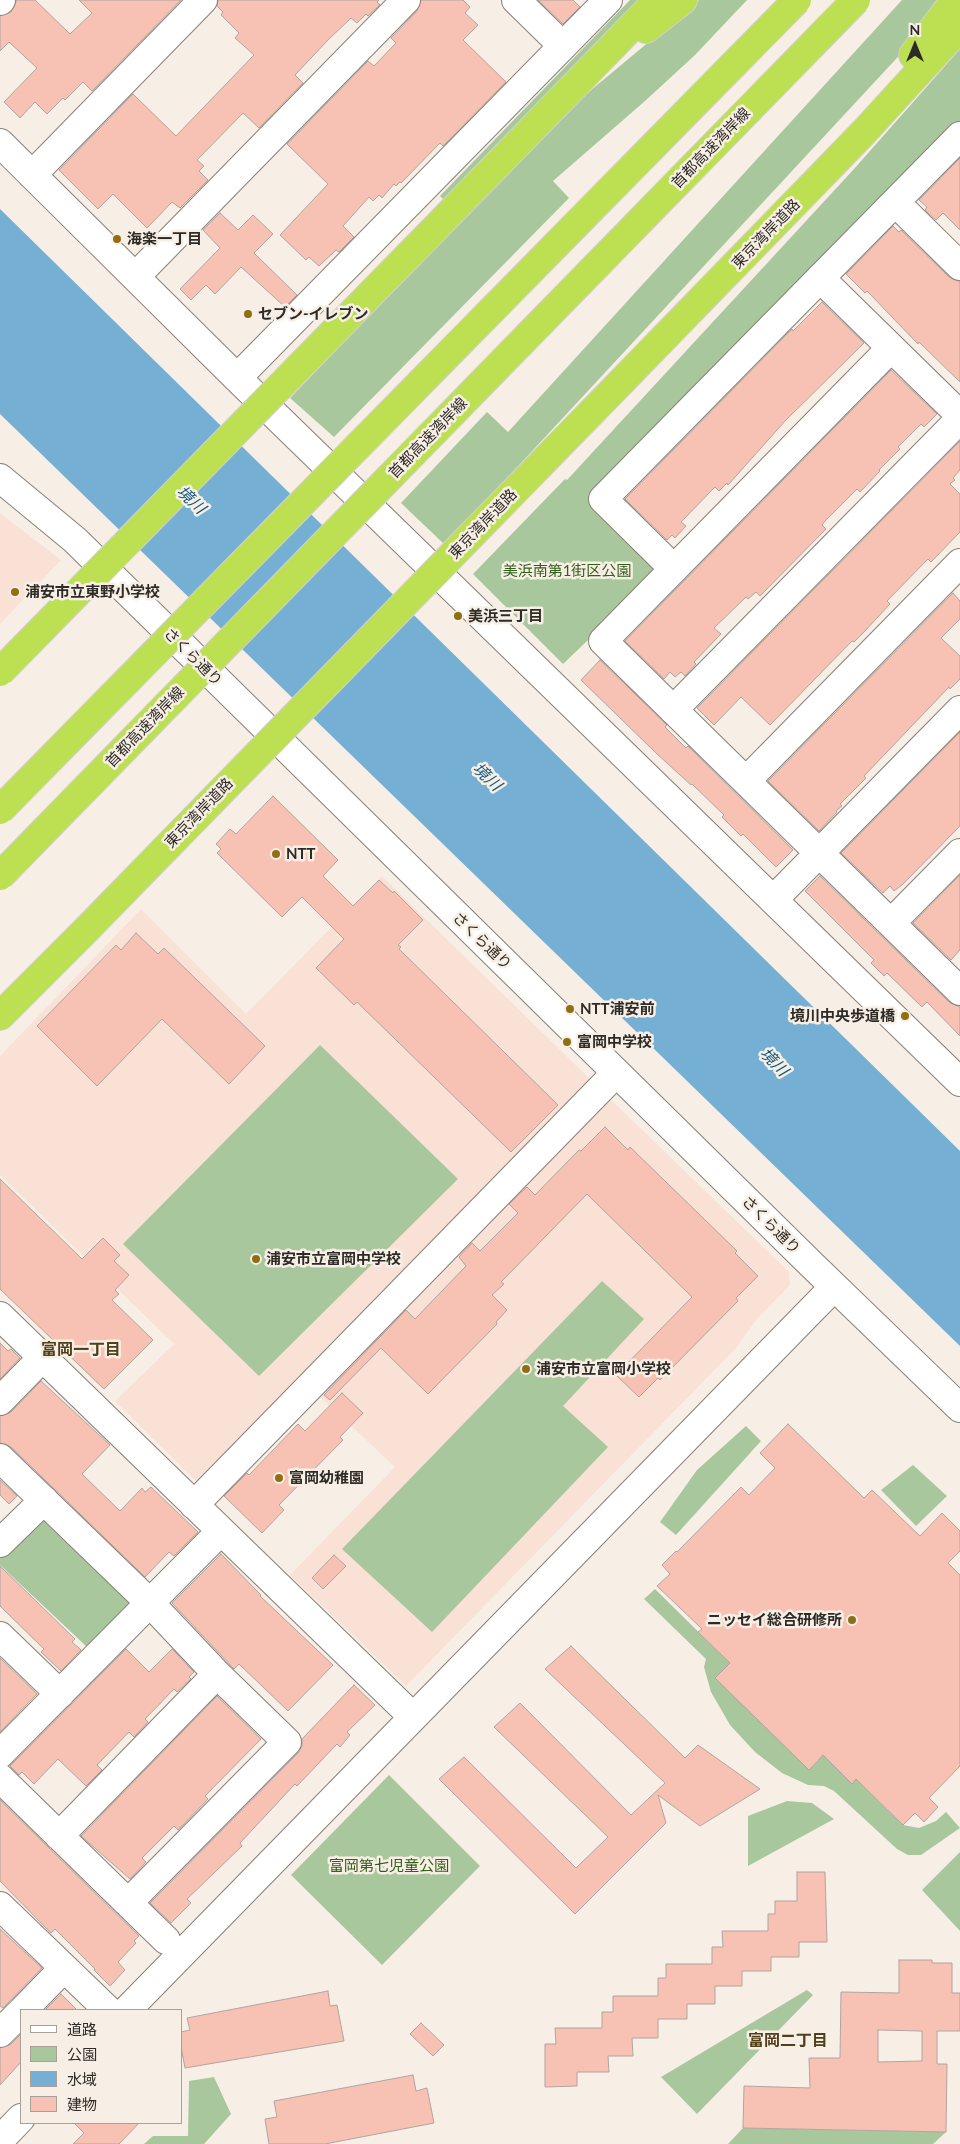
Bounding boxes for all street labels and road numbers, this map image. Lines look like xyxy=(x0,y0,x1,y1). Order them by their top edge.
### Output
street label: 首都高速湾岸線 xyxy=(668,104,754,192)
street label: 東京湾岸道路 xyxy=(728,195,804,273)
street label: 首都高速湾岸線 xyxy=(385,394,471,482)
street label: 東京湾岸道路 xyxy=(445,485,521,563)
street label: さくら通り xyxy=(160,624,226,690)
street label: 首都高速湾岸線 xyxy=(102,683,188,771)
street label: 東京湾岸道路 xyxy=(161,774,237,852)
street label: さくら通り xyxy=(449,908,515,974)
street label: さくら通り xyxy=(738,1192,804,1258)

